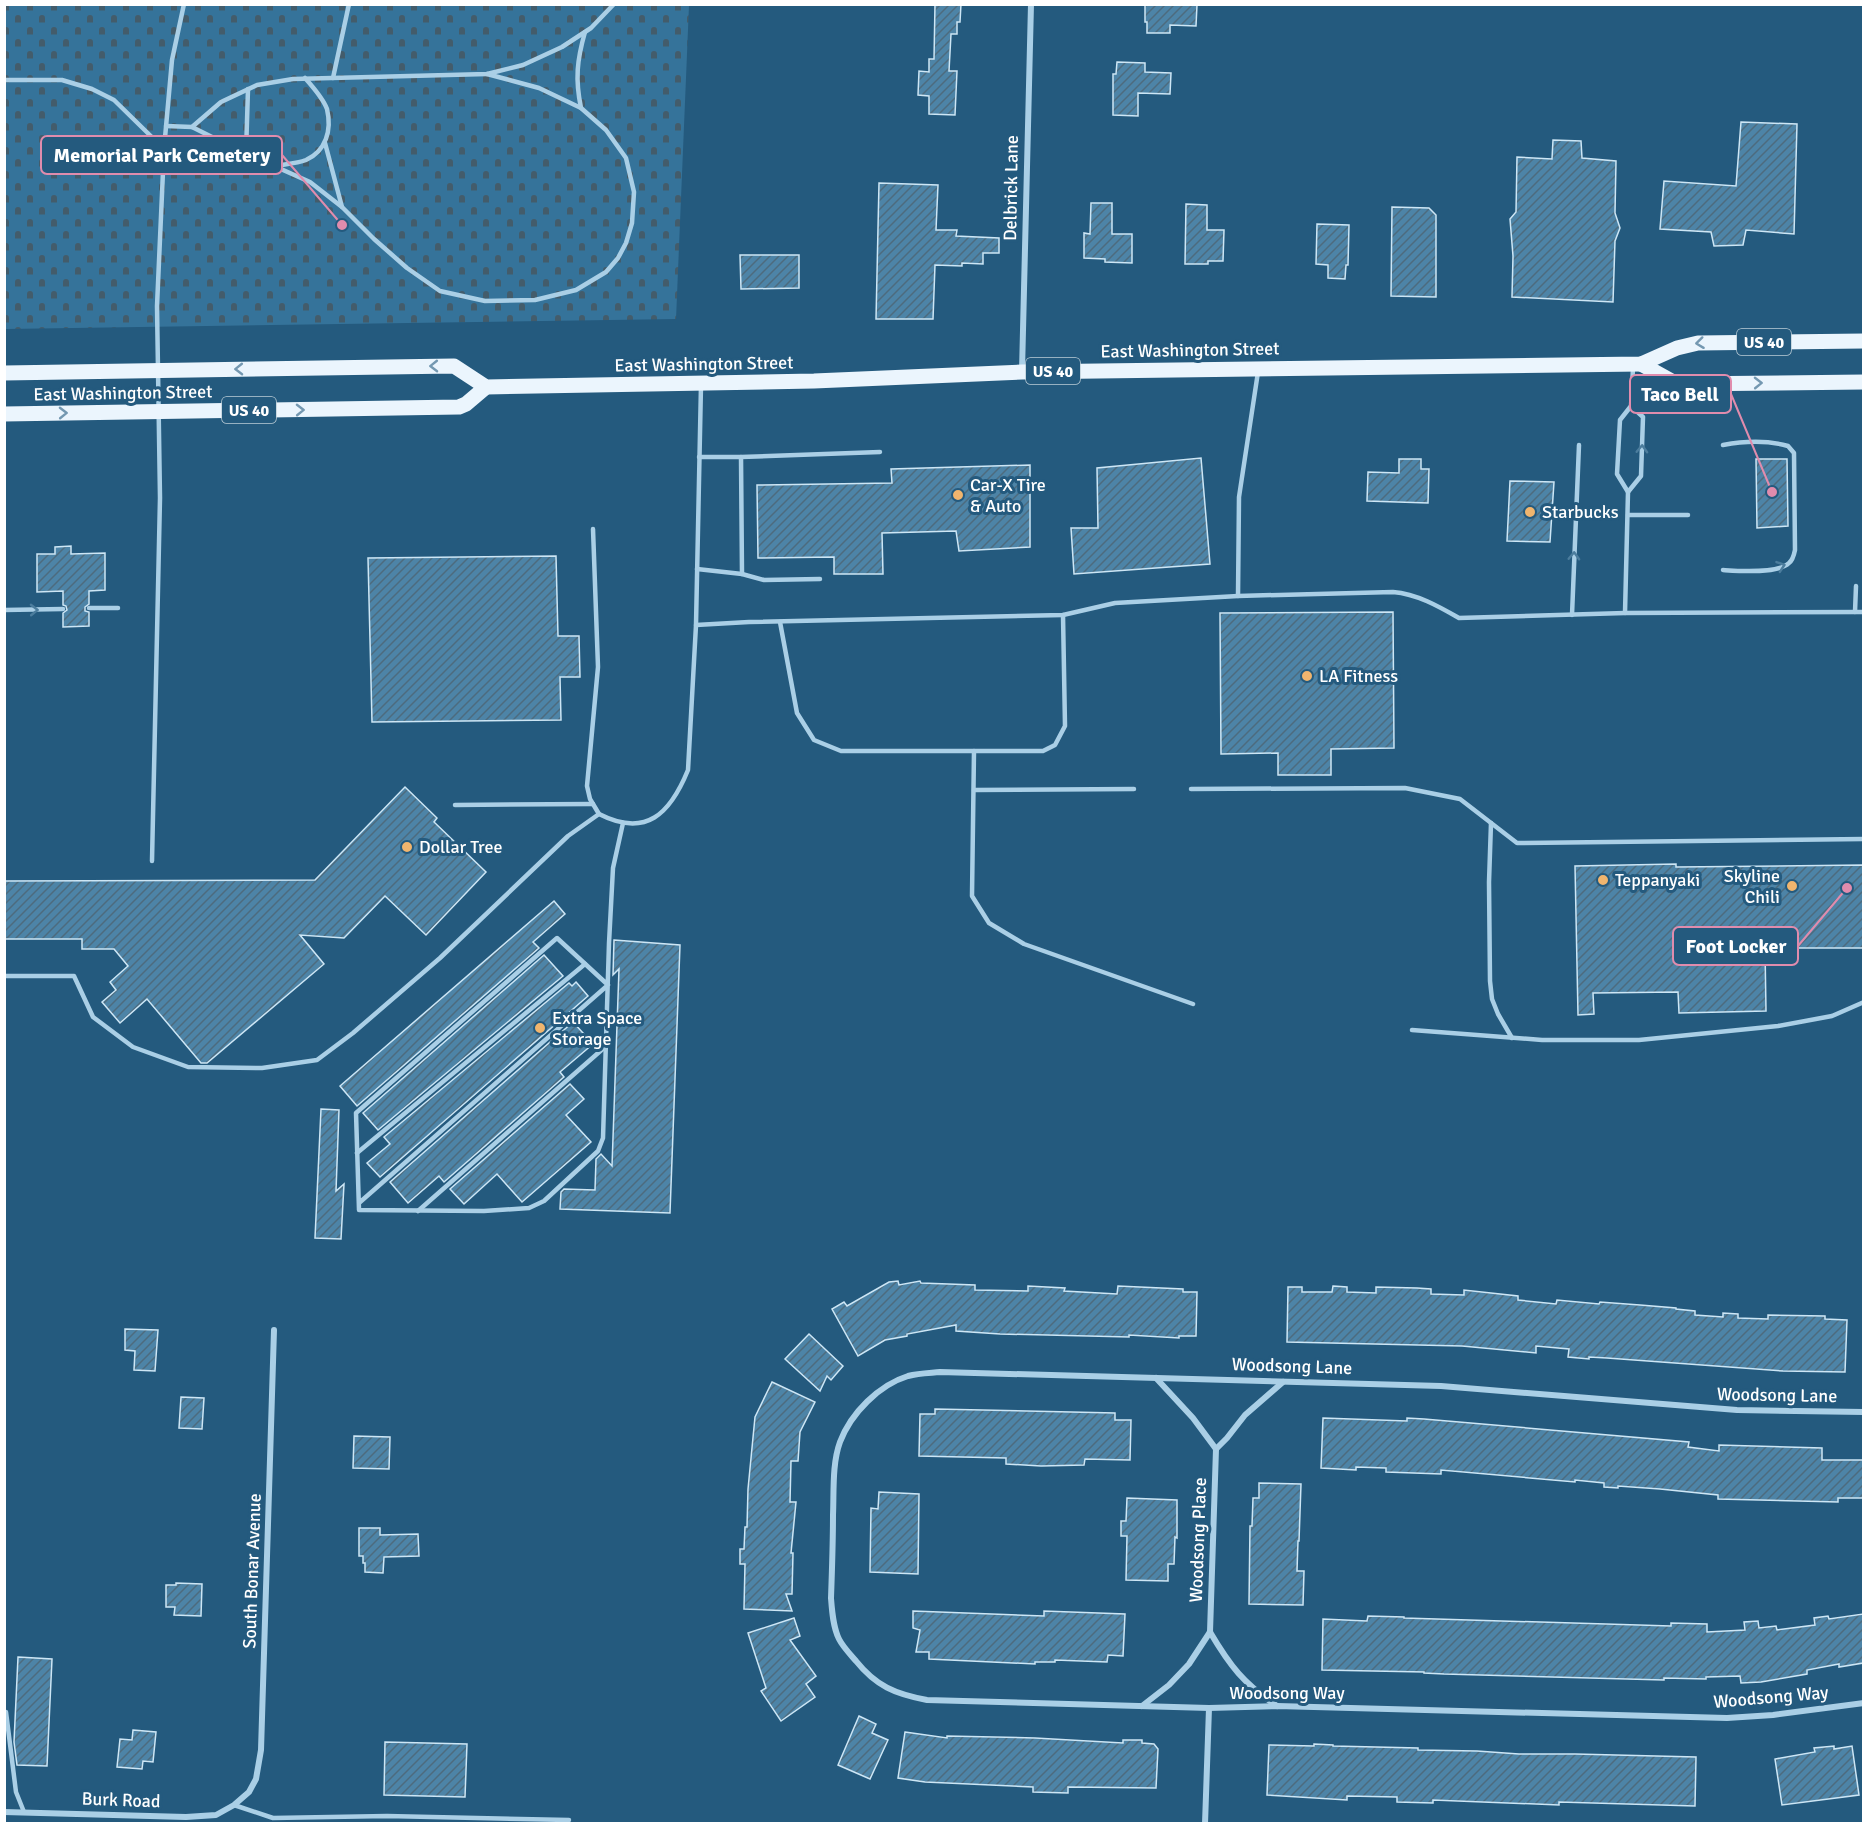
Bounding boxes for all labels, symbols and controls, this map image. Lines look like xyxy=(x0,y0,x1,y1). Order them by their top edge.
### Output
street label: Delbrick Lane xyxy=(999,135,1023,241)
callout: Memorial Park Cemetery xyxy=(41,136,282,174)
text: Memorial Park Cemetery xyxy=(54,143,270,168)
road number: US 40 xyxy=(1737,329,1791,355)
street label: East Washington Street xyxy=(1100,337,1280,363)
one-way arrow xyxy=(1696,337,1705,349)
street label: East Washington Street xyxy=(614,351,794,377)
road number: US 40 xyxy=(1026,358,1080,384)
one-way arrow xyxy=(430,360,439,372)
one-way arrow xyxy=(235,363,244,376)
callout: Taco Bell xyxy=(1630,375,1731,413)
one-way arrow xyxy=(1753,377,1762,389)
street label: East Washington Street xyxy=(33,380,213,406)
text: Taco Bell xyxy=(1641,382,1719,407)
road number: US 40 xyxy=(222,397,276,423)
one-way arrow xyxy=(295,404,304,416)
one-way arrow xyxy=(58,407,67,419)
one-way arrow xyxy=(1636,444,1648,453)
place label: Car-X Tire & Auto xyxy=(970,474,1046,517)
marker: Car-X Tire & Auto xyxy=(951,488,965,502)
place label: Starbucks xyxy=(1542,501,1619,523)
marker: Starbucks xyxy=(1523,505,1537,519)
one-way arrow xyxy=(1568,552,1580,561)
one-way arrow xyxy=(1775,560,1785,573)
one-way arrow xyxy=(29,603,38,616)
place label: LA Fitness xyxy=(1319,665,1398,687)
marker: LA Fitness xyxy=(1300,669,1314,683)
place label: Dollar Tree xyxy=(419,836,502,858)
marker: Dollar Tree xyxy=(400,840,414,854)
place label: Skyline Chili xyxy=(1724,865,1780,908)
place label: Teppanyaki xyxy=(1615,869,1700,891)
marker: Teppanyaki xyxy=(1596,873,1610,887)
marker: Skyline Chili xyxy=(1785,879,1799,893)
callout: Foot Locker xyxy=(1673,927,1798,965)
text: Foot Locker xyxy=(1686,934,1787,959)
place label: Extra Space Storage xyxy=(552,1007,642,1050)
marker: Extra Space Storage xyxy=(533,1021,547,1035)
street label: Woodsong Lane xyxy=(1231,1353,1353,1379)
street label: Woodsong Lane xyxy=(1717,1383,1837,1407)
street label: Woodsong Place xyxy=(1185,1477,1211,1603)
street label: South Bonar Avenue xyxy=(238,1493,266,1649)
street label: Woodsong Way xyxy=(1713,1681,1830,1713)
street label: Woodsong Way xyxy=(1229,1682,1345,1704)
street label: Burk Road xyxy=(81,1788,161,1812)

